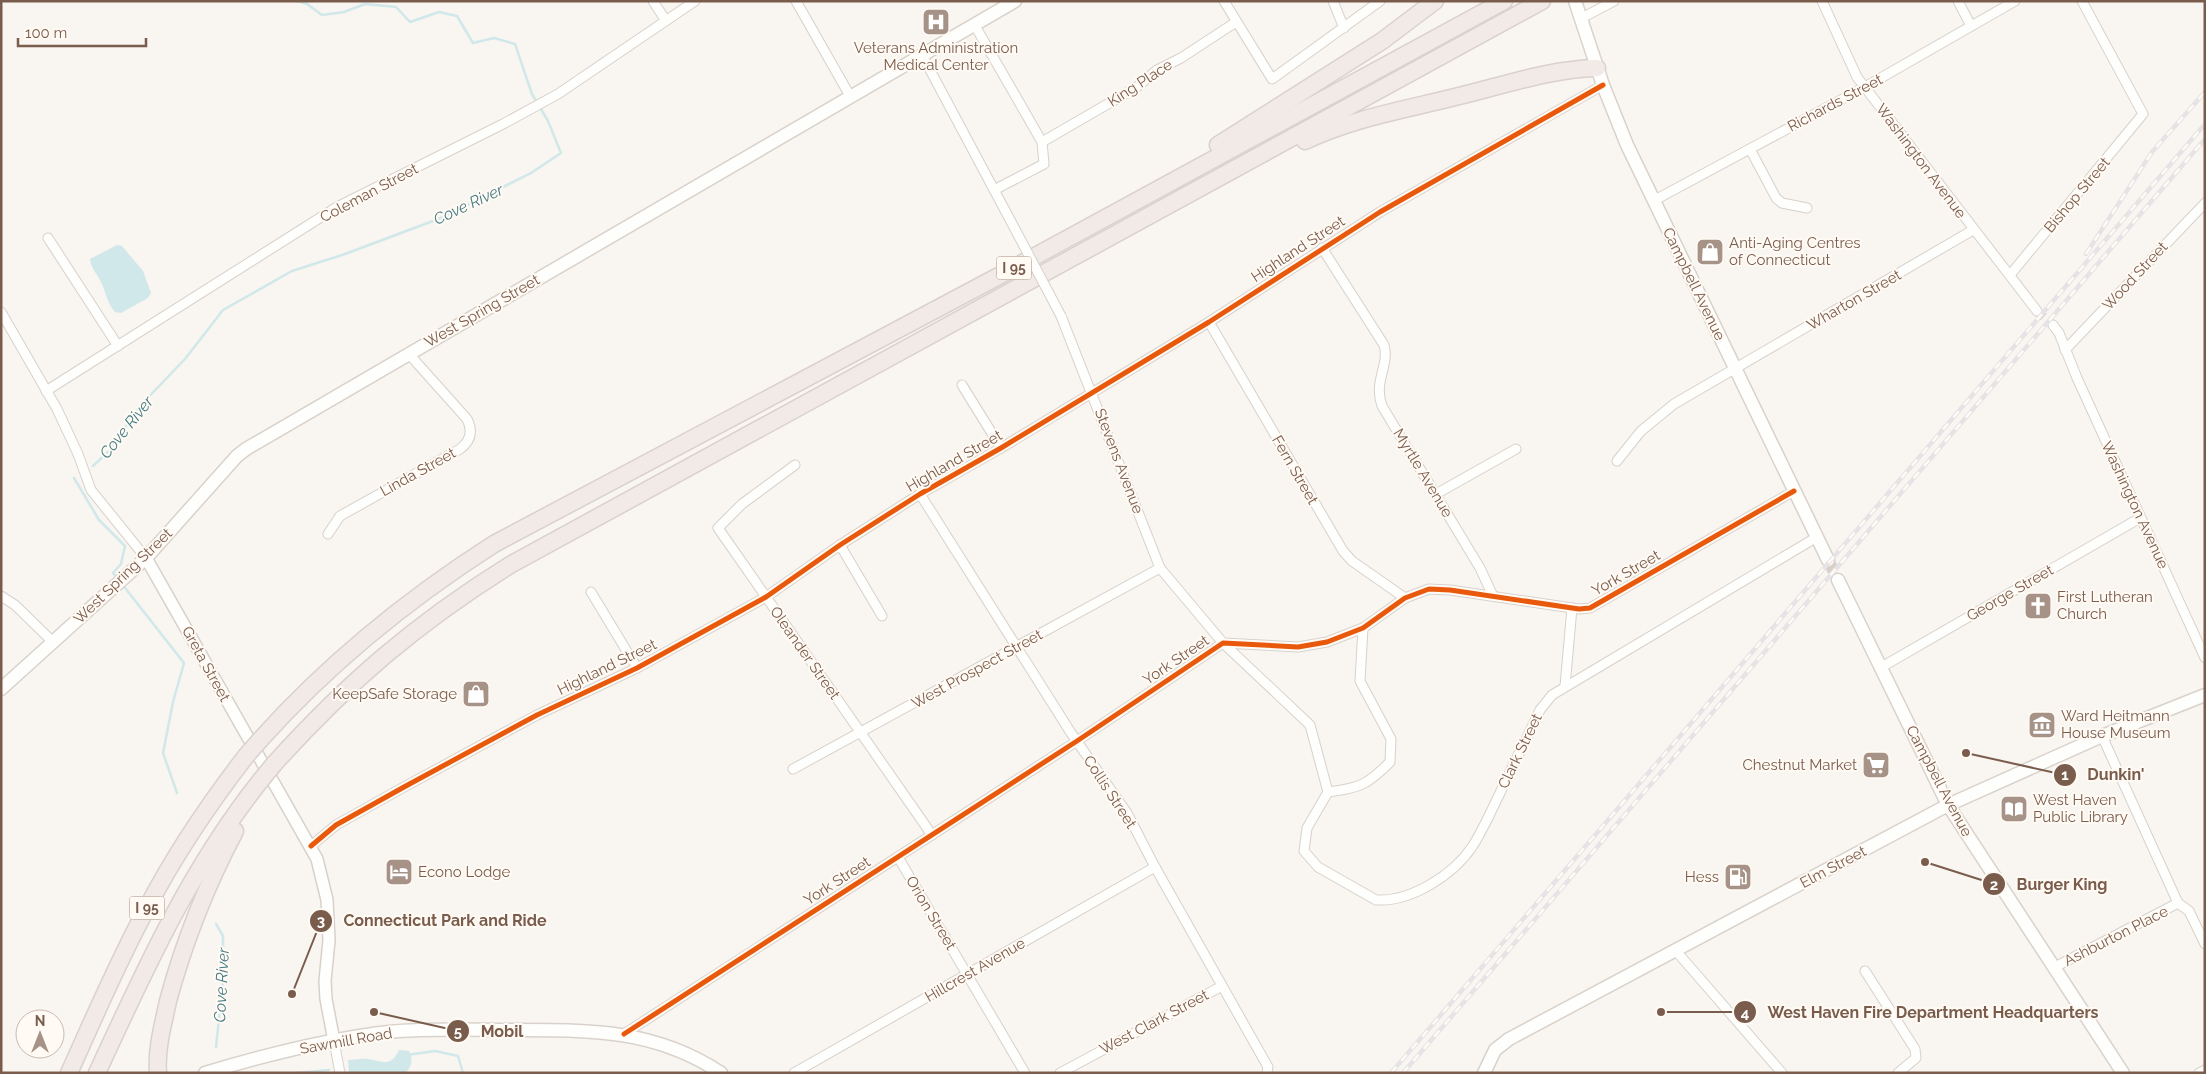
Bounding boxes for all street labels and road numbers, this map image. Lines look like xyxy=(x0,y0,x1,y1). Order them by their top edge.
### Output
street label: King Place xyxy=(1104,55,1176,111)
street label: Richards Street xyxy=(1784,70,1886,136)
street label: Washington Avenue xyxy=(1872,100,1970,222)
street label: Bishop Street xyxy=(2040,154,2114,236)
street label: Coleman Street xyxy=(317,160,421,226)
street label: Highland Street xyxy=(1248,212,1348,286)
street label: Campbell Avenue xyxy=(1659,225,1729,344)
street label: Wood Street xyxy=(2099,238,2171,314)
road number: I 95 xyxy=(996,256,1032,280)
street label: Wharton Street xyxy=(1804,266,1904,334)
street label: West Spring Street xyxy=(421,271,543,351)
street label: Stevens Avenue xyxy=(1091,406,1147,516)
street label: Myrtle Avenue xyxy=(1389,425,1457,521)
street label: Highland Street xyxy=(903,426,1005,496)
street label: Fern Street xyxy=(1268,432,1322,508)
street label: Washington Avenue xyxy=(2097,438,2173,572)
street label: Linda Street xyxy=(377,444,459,500)
street label: West Spring Street xyxy=(70,524,176,628)
street label: York Street xyxy=(1589,546,1663,600)
street label: George Street xyxy=(1963,561,2057,625)
street label: Oleander Street xyxy=(766,603,844,703)
street label: Greta Street xyxy=(178,623,234,705)
street label: West Prospect Street xyxy=(908,626,1046,712)
street label: York Street xyxy=(1139,631,1213,689)
street label: Highland Street xyxy=(554,635,660,699)
street label: Clark Street xyxy=(1494,711,1546,791)
street label: Campbell Avenue xyxy=(1902,722,1976,840)
street label: Collis Street xyxy=(1080,752,1140,832)
street label: Elm Street xyxy=(1797,842,1869,892)
street label: York Street xyxy=(800,853,874,909)
street label: Orion Street xyxy=(902,873,960,953)
road number: I 95 xyxy=(130,896,164,920)
street label: Ashburton Place xyxy=(2061,902,2171,970)
street label: Hillcrest Avenue xyxy=(922,934,1029,1006)
street label: West Clark Street xyxy=(1096,986,1212,1058)
street label: Sawmill Road xyxy=(298,1024,394,1058)

